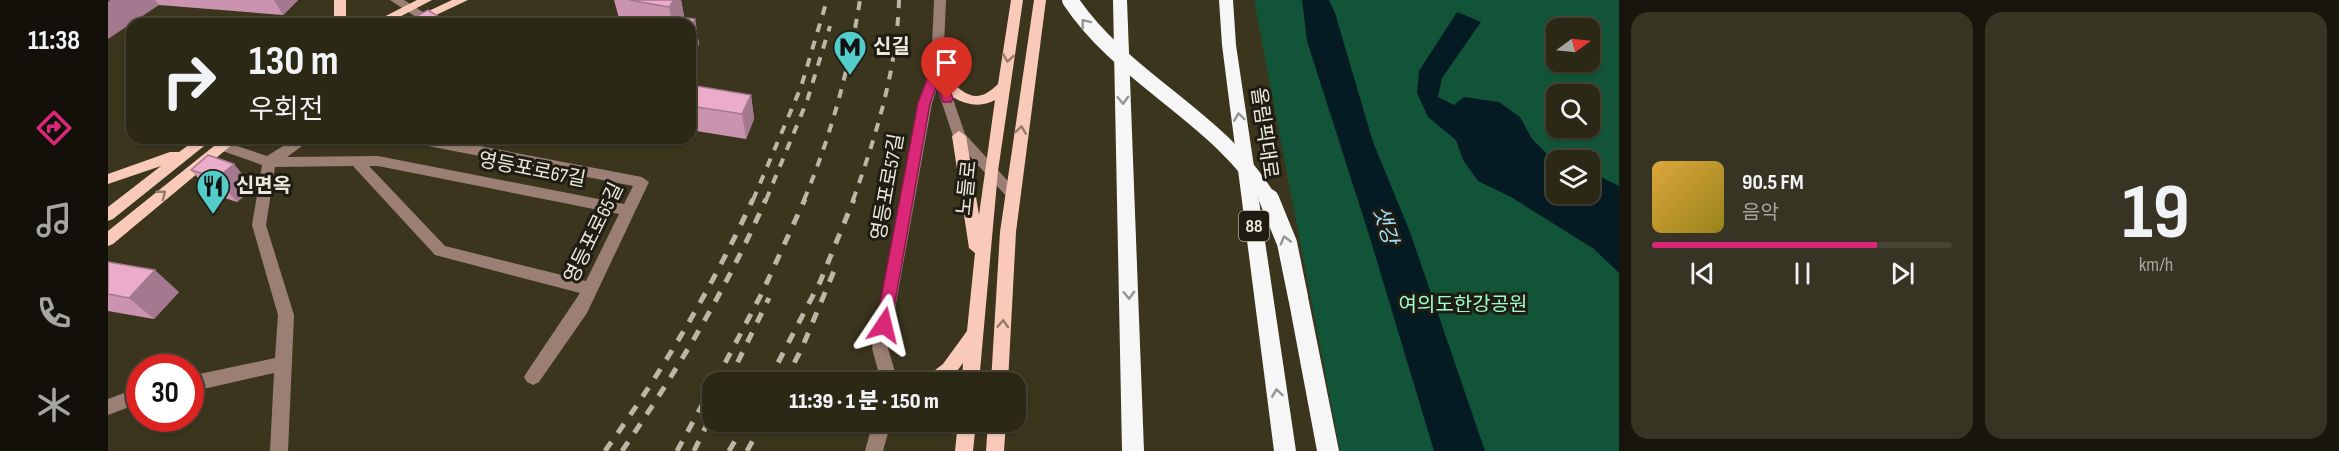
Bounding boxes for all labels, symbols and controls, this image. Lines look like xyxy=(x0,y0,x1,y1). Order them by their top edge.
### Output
north arrow xyxy=(1546,18,1600,72)
map controls xyxy=(1546,18,1600,204)
one-way arrow xyxy=(1081,19,1092,30)
text: 11:38 xyxy=(28,25,80,57)
metro station icon: 신길 xyxy=(832,29,868,76)
place label: 신길 xyxy=(873,35,910,59)
text: 130 m xyxy=(249,36,339,87)
pin xyxy=(921,37,972,99)
icon: right xyxy=(150,42,228,120)
icon: arrive xyxy=(930,46,963,79)
one-way arrow xyxy=(1003,53,1015,62)
button: search xyxy=(1546,84,1600,138)
street label: 올림픽대로 xyxy=(1246,86,1282,180)
text: 우회전 xyxy=(249,94,324,126)
one-way arrow xyxy=(1116,96,1129,105)
icon: directions xyxy=(33,107,75,149)
one-way arrow xyxy=(1233,112,1245,121)
one-way arrow xyxy=(1015,126,1027,135)
street label: 영등포로57길 xyxy=(867,132,909,242)
street label: 영등포로67길 xyxy=(476,148,588,192)
button: layers xyxy=(1546,150,1600,204)
street label: 노들로 xyxy=(952,159,982,217)
text: 19 xyxy=(2122,167,2190,260)
restaurant icon: 신면옥 xyxy=(195,168,231,215)
text: 90.5 FM xyxy=(1742,169,1804,196)
place label: 신면옥 xyxy=(236,174,291,198)
street label: 영등포로65길 xyxy=(559,179,629,287)
one-way arrow xyxy=(155,190,166,201)
icon: music xyxy=(33,199,75,241)
text: 음악 xyxy=(1742,201,1779,225)
water label: 샛강 xyxy=(1367,203,1403,250)
road number: 88 xyxy=(1239,211,1269,241)
one-way arrow xyxy=(1280,235,1292,246)
text: km/h xyxy=(2139,253,2173,277)
icon: previous xyxy=(1686,257,1719,290)
icon: pause xyxy=(1786,257,1819,290)
icon: next xyxy=(1886,257,1919,290)
one-way arrow xyxy=(1122,291,1135,300)
icon: phone xyxy=(33,292,75,334)
position arrow xyxy=(852,293,916,357)
park label: 여의도한강공원 xyxy=(1399,293,1527,317)
one-way arrow xyxy=(996,320,1009,329)
speed limit sign: 30 xyxy=(126,354,204,432)
icon: climate xyxy=(33,384,75,426)
text: 11:39 · 1 분 · 150 m xyxy=(789,388,939,415)
one-way arrow xyxy=(1271,388,1283,398)

